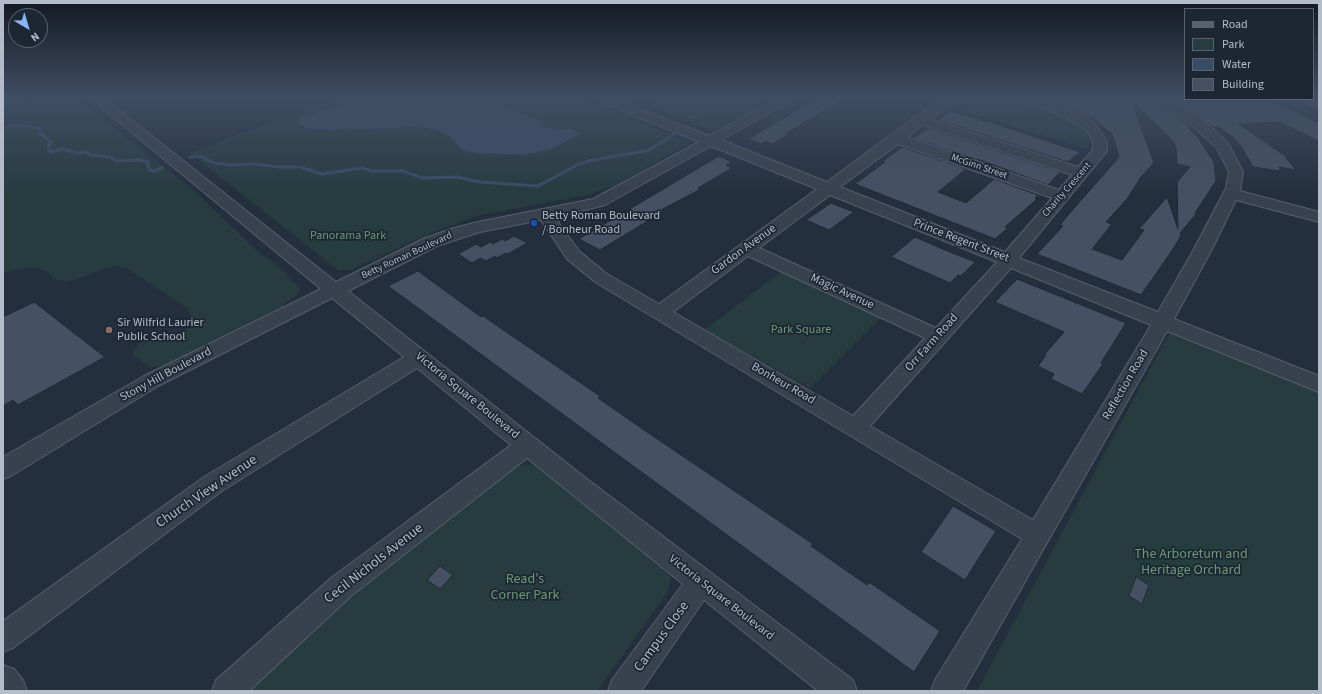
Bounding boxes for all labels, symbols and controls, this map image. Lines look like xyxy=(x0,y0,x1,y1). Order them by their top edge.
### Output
north arrow xyxy=(8,8,48,48)
legend xyxy=(1184,8,1314,100)
text: Road xyxy=(1222,16,1248,33)
text: N xyxy=(28,29,43,45)
text: Park xyxy=(1222,36,1244,53)
text: Water xyxy=(1222,56,1251,73)
text: Building xyxy=(1222,76,1264,93)
street label: McGinn Street xyxy=(949,152,1009,182)
street label: Charity Crescent xyxy=(1040,160,1094,220)
place label: Betty Roman Boulevard / Bonheur Road xyxy=(542,209,660,237)
street label: Prince Regent Street xyxy=(911,216,1011,266)
marker: Betty Roman Boulevard / Bonheur Road xyxy=(529,218,539,228)
street label: Gardon Avenue xyxy=(709,222,779,278)
park label: Panorama Park xyxy=(310,229,386,243)
street label: Betty Roman Boulevard xyxy=(360,230,454,282)
street label: Magic Avenue xyxy=(808,271,876,313)
street label: Orr Farm Road xyxy=(902,311,962,375)
place label: Sir Wilfrid Laurier Public School xyxy=(117,316,204,344)
park label: Park Square xyxy=(771,323,831,337)
marker: Sir Wilfrid Laurier Public School xyxy=(104,325,114,335)
street label: Stony Hill Boulevard xyxy=(118,345,214,405)
street label: Reflection Road xyxy=(1100,347,1152,423)
street label: Victoria Square Boulevard xyxy=(412,350,522,442)
street label: Bonheur Road xyxy=(748,360,818,408)
street label: Church View Avenue xyxy=(153,452,261,532)
street label: Cecil Nichols Avenue xyxy=(321,520,427,608)
park label: The Arboretum and Heritage Orchard xyxy=(1134,547,1248,580)
street label: Victoria Square Boulevard xyxy=(665,552,777,644)
park label: Read's Corner Park xyxy=(491,572,559,604)
street label: Campus Close xyxy=(631,599,693,675)

